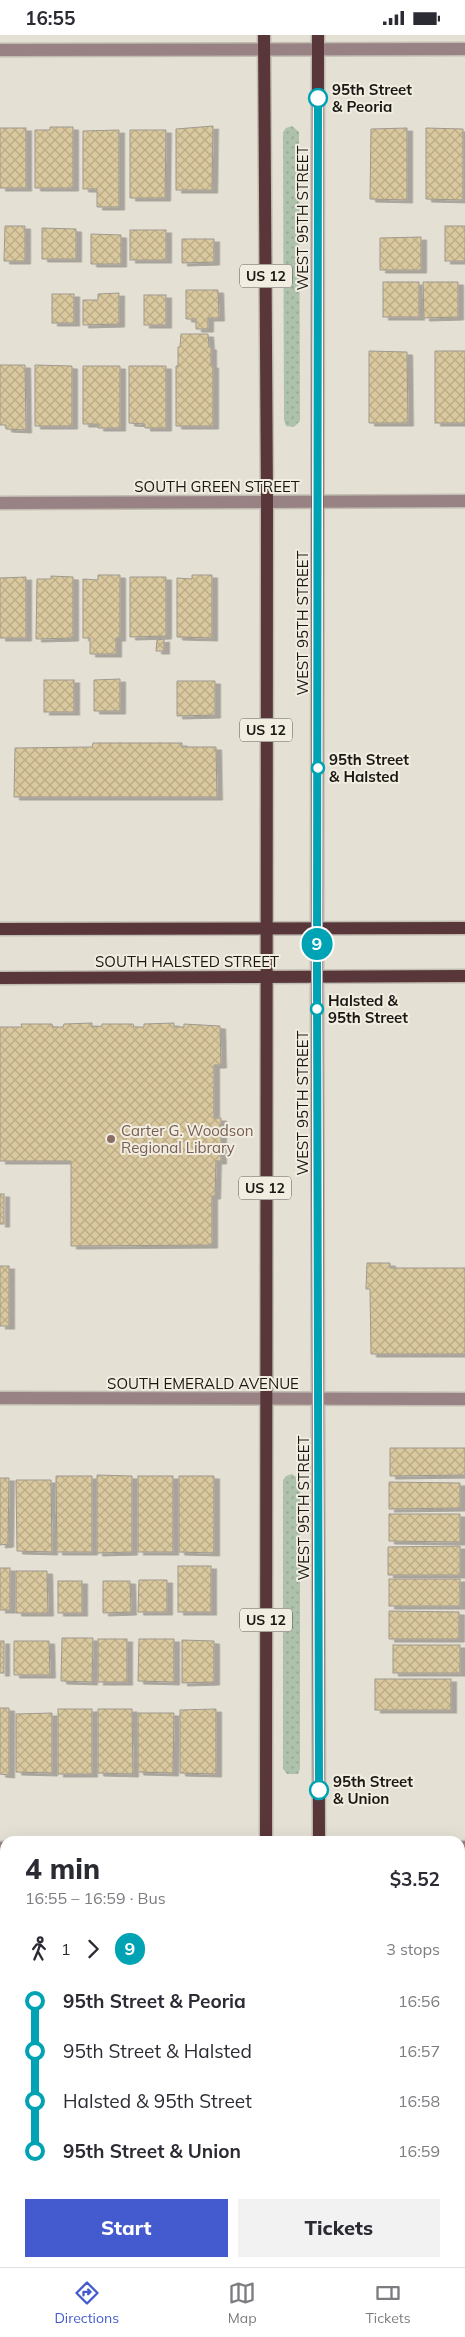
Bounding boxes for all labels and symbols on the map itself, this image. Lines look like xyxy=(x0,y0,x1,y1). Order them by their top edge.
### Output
place label: 95th Street & Peoria xyxy=(332,80,412,116)
marker: 95th Street & Peoria xyxy=(308,88,328,108)
street label: WEST 95TH STREET xyxy=(293,146,312,290)
road number: US 12 xyxy=(240,265,292,287)
street label: SOUTH GREEN STREET xyxy=(134,477,300,496)
street label: WEST 95TH STREET xyxy=(293,551,312,695)
road number: US 12 xyxy=(240,719,292,741)
place label: 95th Street & Halsted xyxy=(329,750,409,786)
marker: 95th Street & Halsted xyxy=(311,761,325,775)
line badge: 9 xyxy=(301,928,333,960)
street label: SOUTH HALSTED STREET xyxy=(95,952,279,971)
place label: Halsted & 95th Street xyxy=(328,991,408,1027)
marker: Halsted & 95th Street xyxy=(310,1002,324,1016)
street label: WEST 95TH STREET xyxy=(293,1031,312,1175)
place label: Carter G. Woodson Regional Library xyxy=(121,1121,254,1157)
marker: Carter G. Woodson Regional Library xyxy=(105,1133,117,1145)
road number: US 12 xyxy=(239,1177,291,1199)
street label: SOUTH EMERALD AVENUE xyxy=(107,1374,299,1393)
street label: WEST 95TH STREET xyxy=(294,1436,313,1580)
road number: US 12 xyxy=(240,1609,292,1631)
place label: 95th Street & Union xyxy=(333,1772,413,1808)
marker: 95th Street & Union xyxy=(309,1780,329,1800)

